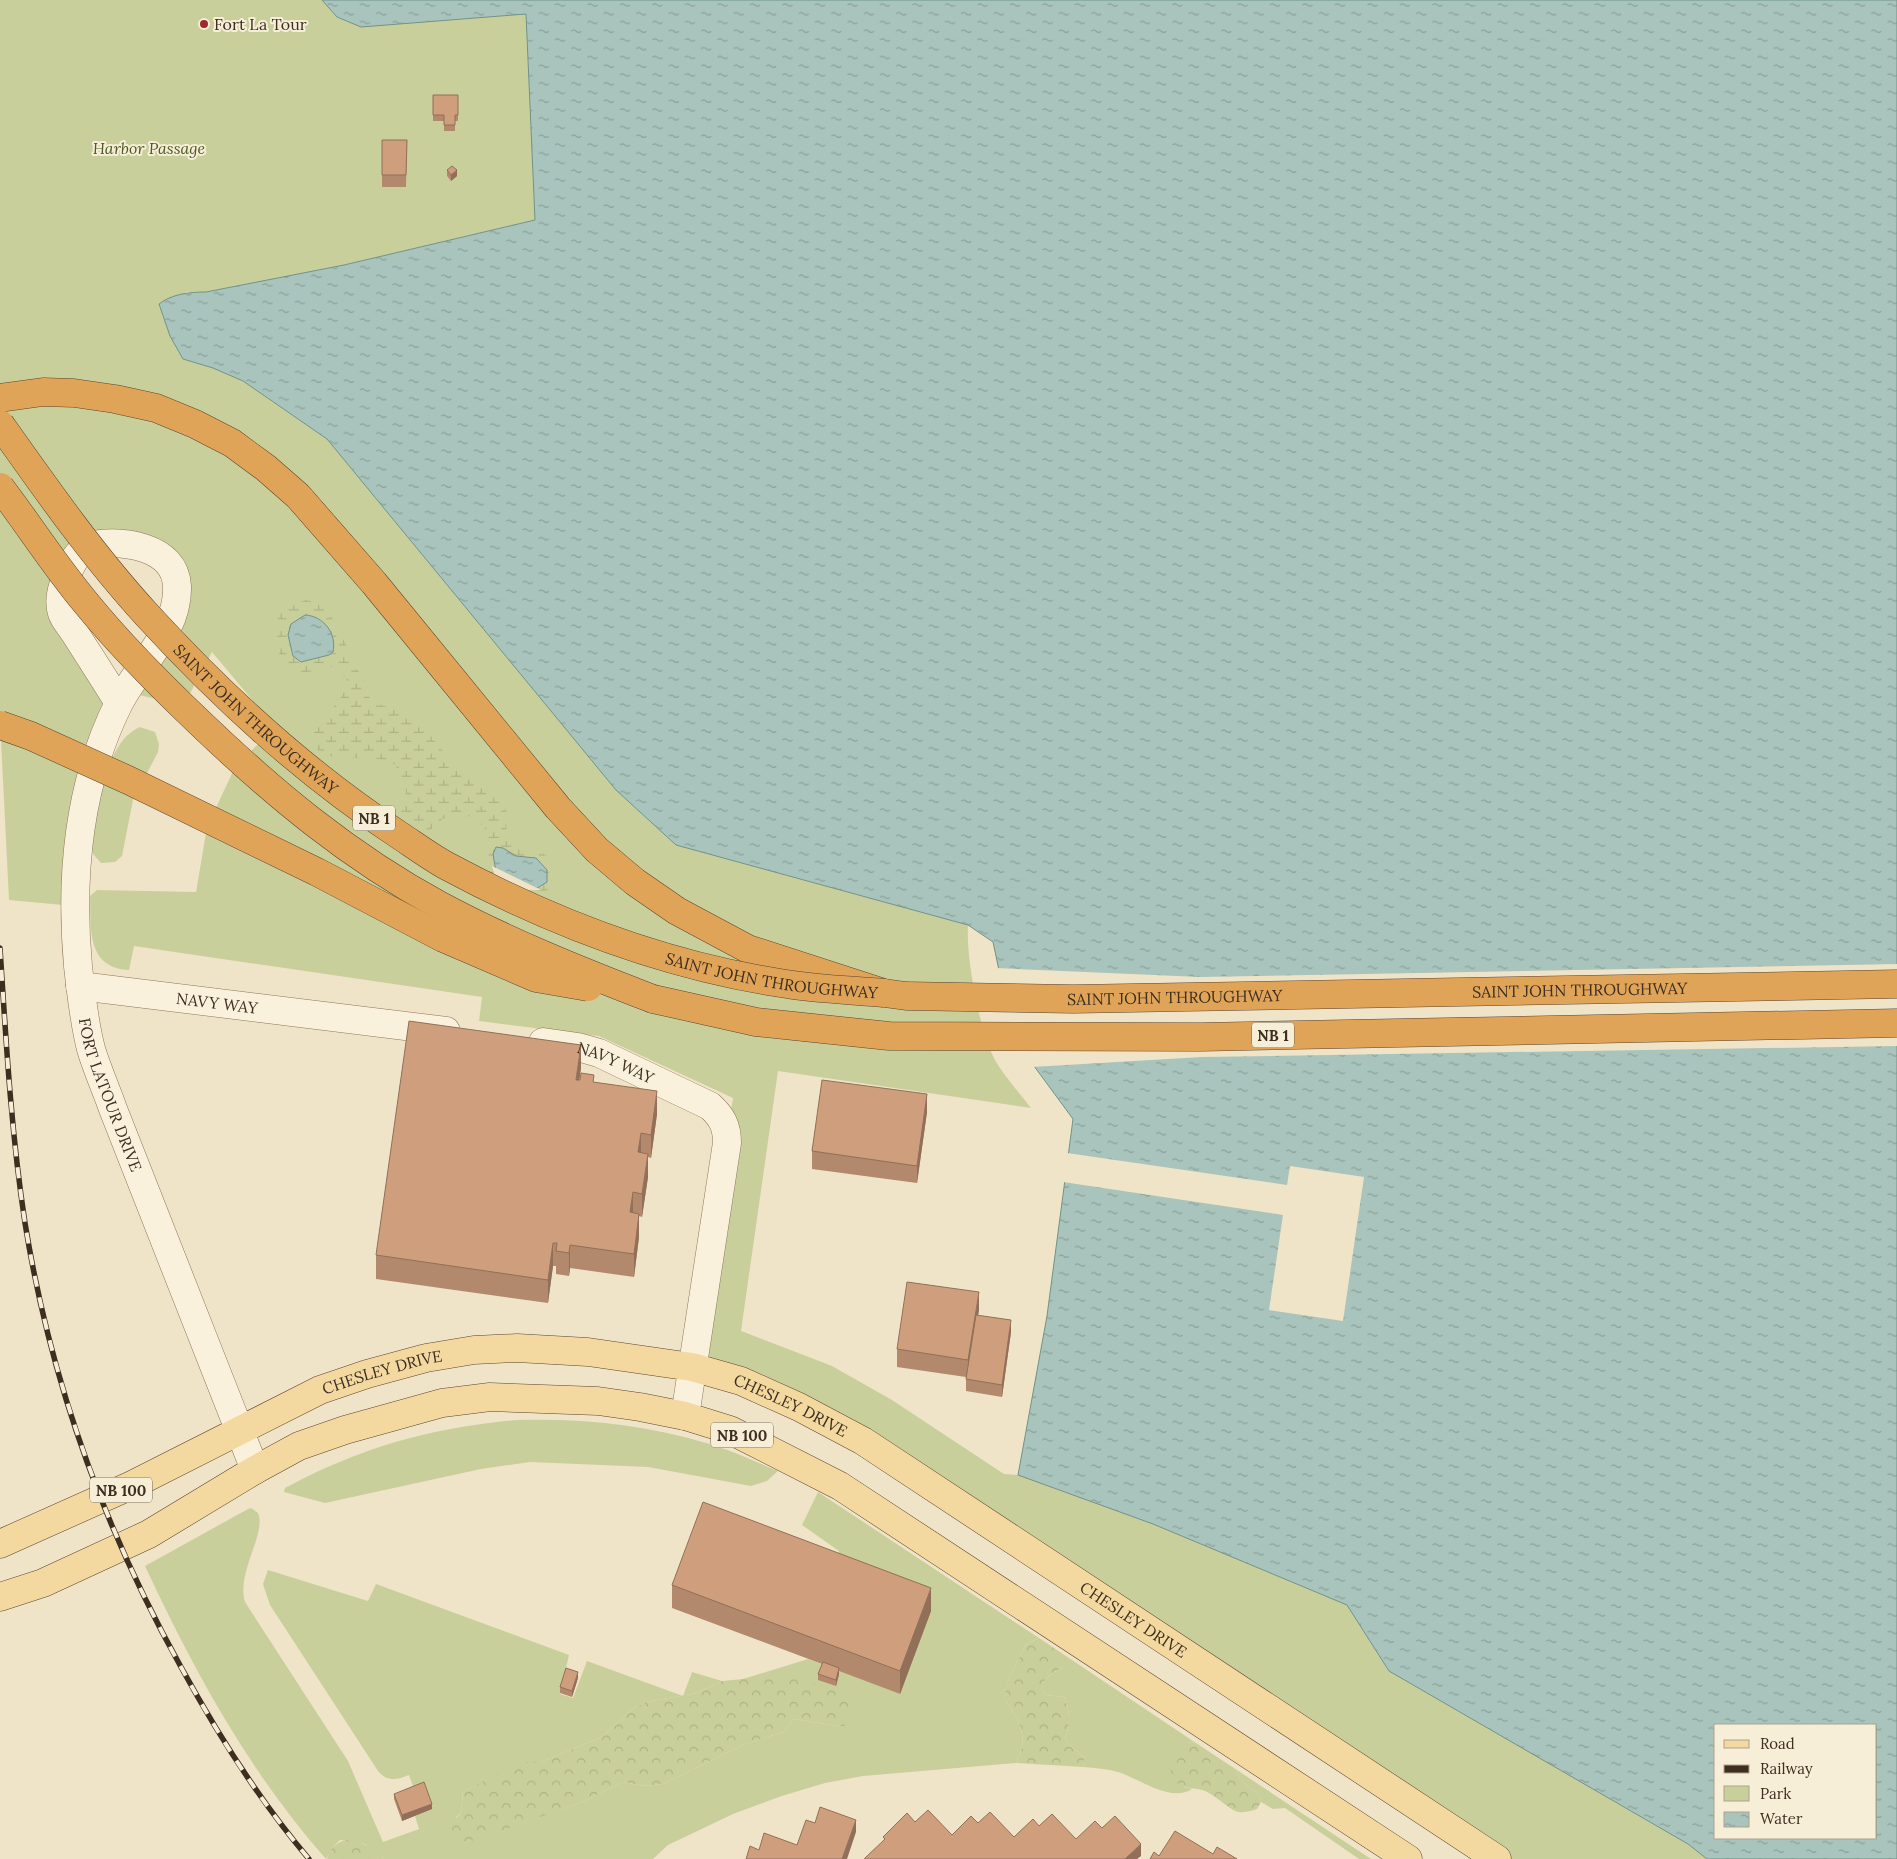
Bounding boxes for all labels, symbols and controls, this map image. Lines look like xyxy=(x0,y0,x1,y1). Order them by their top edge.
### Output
place label: Fort La Tour xyxy=(214,14,307,34)
marker: Fort La Tour xyxy=(198,18,210,30)
park label: Harbor Passage xyxy=(93,138,206,158)
street label: SAINT JOHN THROUGHWAY xyxy=(169,640,343,799)
road number: NB 1 xyxy=(353,806,395,830)
street label: SAINT JOHN THROUGHWAY xyxy=(663,948,879,1003)
street label: SAINT JOHN THROUGHWAY xyxy=(1472,978,1688,1002)
street label: SAINT JOHN THROUGHWAY xyxy=(1067,985,1283,1009)
street label: NAVY WAY xyxy=(175,988,260,1018)
street label: FORT LATOUR DRIVE xyxy=(75,1016,147,1174)
road number: NB 1 xyxy=(1252,1022,1294,1048)
street label: NAVY WAY xyxy=(575,1037,658,1088)
street label: CHESLEY DRIVE xyxy=(319,1346,443,1399)
street label: CHESLEY DRIVE xyxy=(732,1370,851,1441)
road number: NB 100 xyxy=(711,1422,773,1448)
road number: NB 100 xyxy=(90,1478,152,1502)
street label: CHESLEY DRIVE xyxy=(1076,1577,1191,1662)
legend xyxy=(1714,1724,1877,1839)
text: Road xyxy=(1760,1734,1795,1753)
text: Railway xyxy=(1760,1759,1813,1778)
text: Park xyxy=(1760,1784,1791,1803)
text: Water xyxy=(1760,1809,1803,1828)

